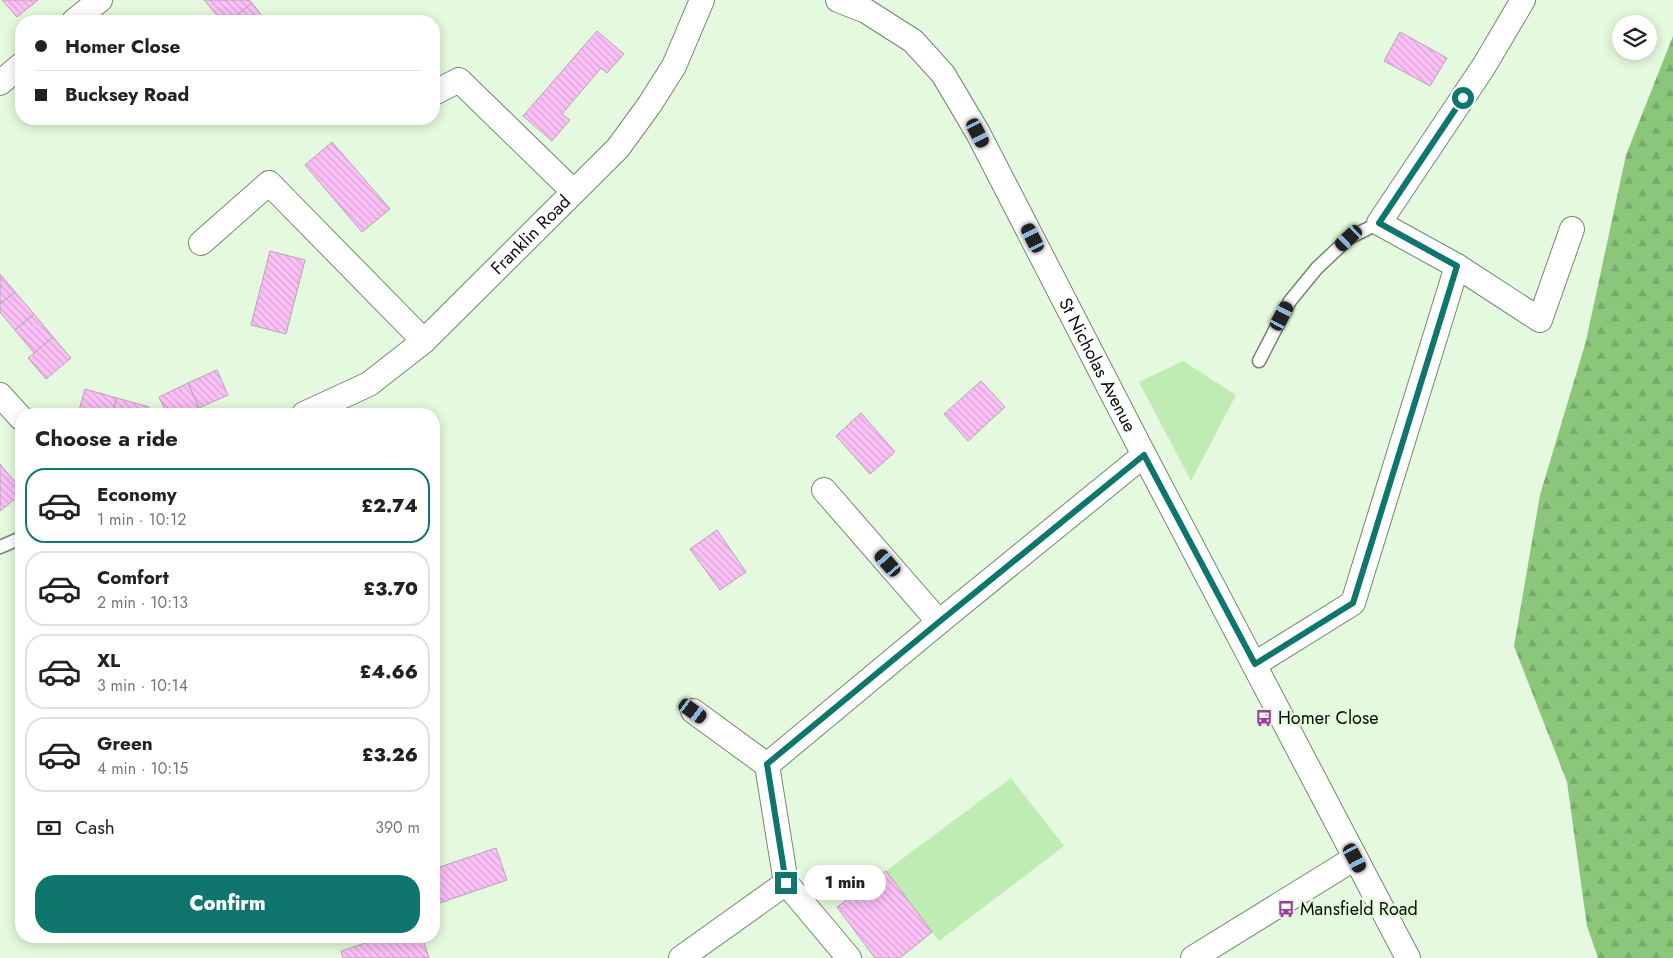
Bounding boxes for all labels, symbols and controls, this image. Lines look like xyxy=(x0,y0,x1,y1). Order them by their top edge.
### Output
map controls xyxy=(1612,15,1657,60)
button: layers xyxy=(1612,15,1657,60)
text: Homer Close xyxy=(65,33,180,60)
text: Bucksey Road xyxy=(65,81,189,108)
route start xyxy=(1452,87,1474,109)
car xyxy=(964,116,991,150)
street label: Franklin Road xyxy=(485,189,577,280)
car xyxy=(1019,221,1046,255)
car xyxy=(1332,222,1365,254)
street label: St Nicholas Avenue xyxy=(1052,293,1143,437)
car xyxy=(1268,299,1295,333)
text: Choose a ride xyxy=(35,422,178,454)
text: Economy xyxy=(97,481,177,508)
icon: car xyxy=(37,483,82,528)
text: £2.74 xyxy=(361,492,418,519)
text: 1 min · 10:12 xyxy=(97,508,186,531)
car xyxy=(872,547,903,579)
text: Comfort xyxy=(97,564,169,591)
icon: car xyxy=(37,566,82,611)
text: £3.70 xyxy=(363,575,418,602)
text: 2 min · 10:13 xyxy=(97,591,188,614)
text: XL xyxy=(97,647,120,674)
icon: car xyxy=(37,649,82,694)
text: £4.66 xyxy=(360,658,418,685)
text: 3 min · 10:14 xyxy=(97,674,188,697)
car xyxy=(676,696,709,726)
place label: Homer Close xyxy=(1278,705,1378,731)
bus stop icon: Homer Close xyxy=(1254,708,1274,728)
text: Green xyxy=(97,730,153,757)
icon: car xyxy=(37,732,82,777)
text: £3.26 xyxy=(362,741,418,768)
text: 4 min · 10:15 xyxy=(97,757,188,780)
icon: cash xyxy=(35,814,63,842)
text: Cash xyxy=(75,814,115,841)
text: 390 m xyxy=(375,816,420,839)
car xyxy=(1341,841,1368,875)
callout: 1 min xyxy=(804,866,886,900)
text: 1 min xyxy=(825,871,865,894)
route end xyxy=(775,872,797,894)
button: Confirm xyxy=(35,875,420,933)
place label: Mansfield Road xyxy=(1300,896,1418,922)
bus stop icon: Mansfield Road xyxy=(1276,899,1296,919)

